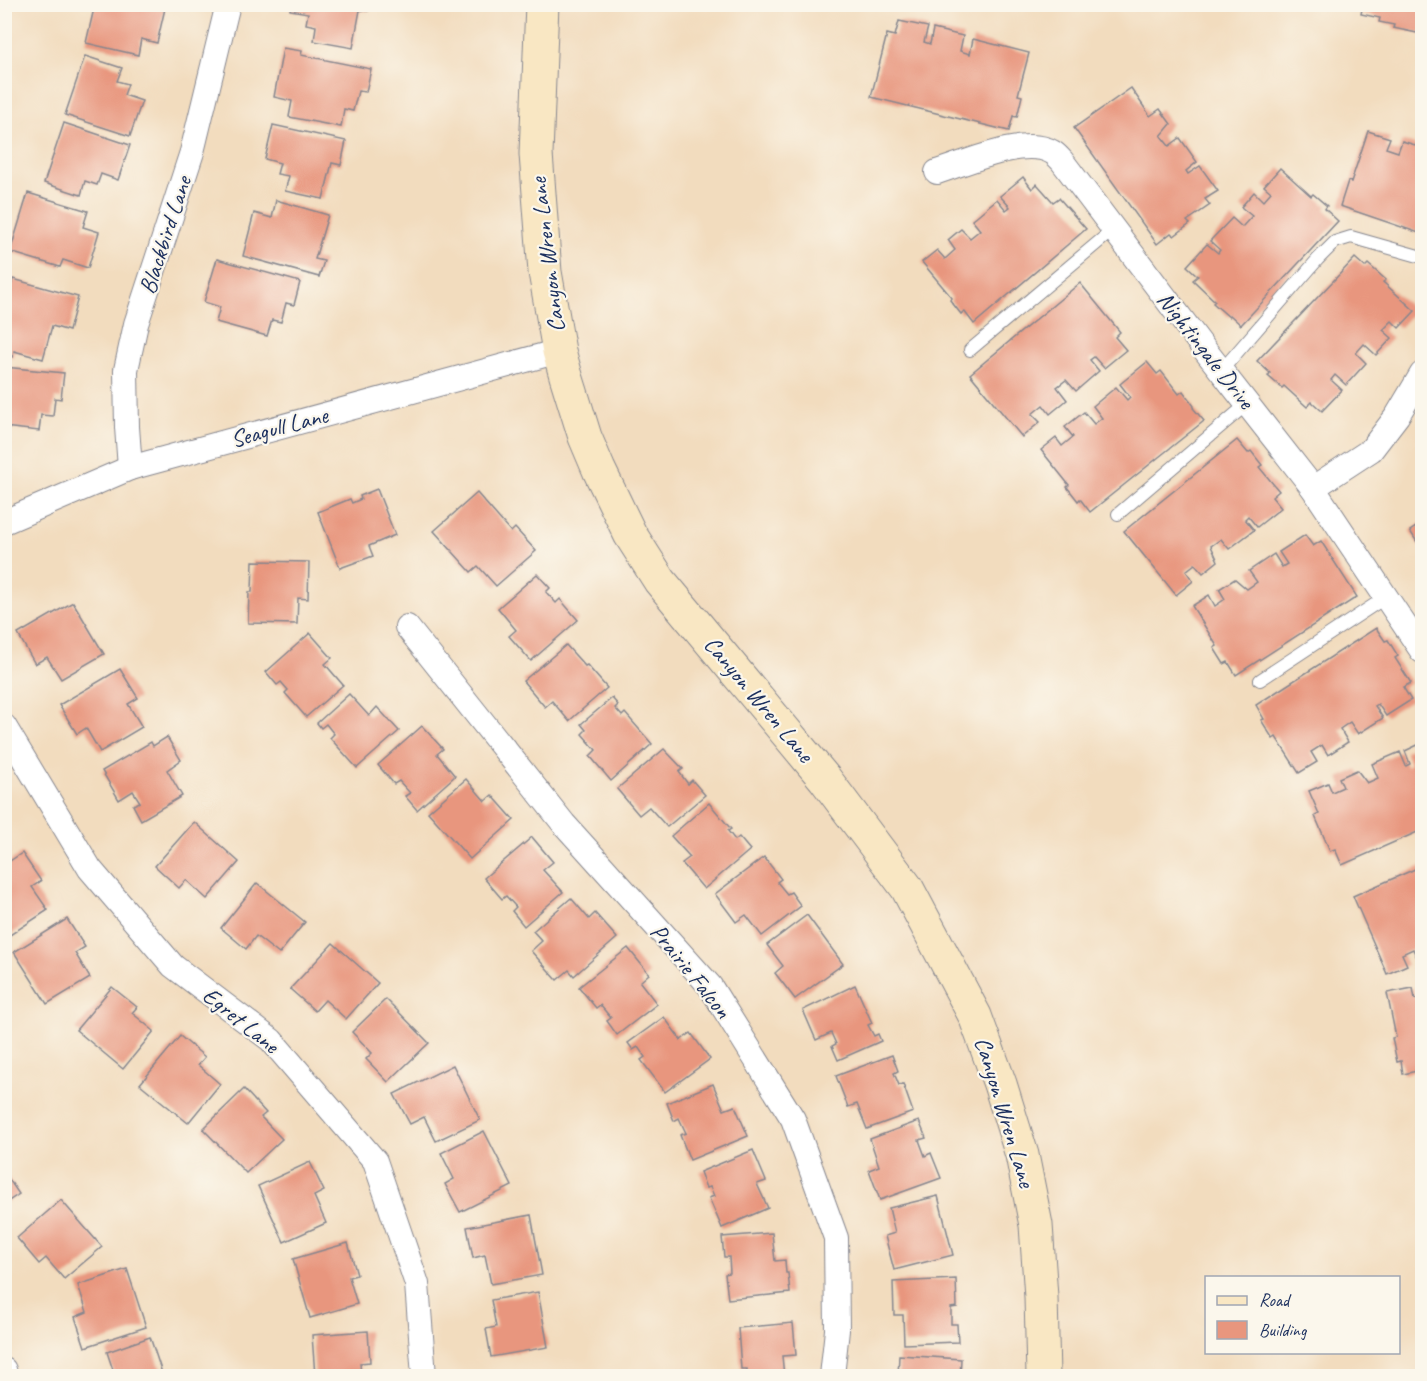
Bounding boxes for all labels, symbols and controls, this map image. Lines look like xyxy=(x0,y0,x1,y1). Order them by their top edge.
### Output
street label: Blackbird Lane xyxy=(132,170,199,298)
street label: Canyon Wren Lane xyxy=(522,174,571,334)
street label: Nightingale Drive xyxy=(1151,285,1263,417)
street label: Seagull Lane xyxy=(227,399,333,454)
street label: Canyon Wren Lane xyxy=(698,630,822,770)
street label: Prairie Falcon xyxy=(644,918,738,1025)
street label: Egret Lane xyxy=(197,980,287,1061)
street label: Canyon Wren Lane xyxy=(968,1033,1043,1193)
legend xyxy=(1205,1276,1400,1354)
text: Road xyxy=(1259,1289,1292,1311)
text: Building xyxy=(1259,1319,1308,1341)

